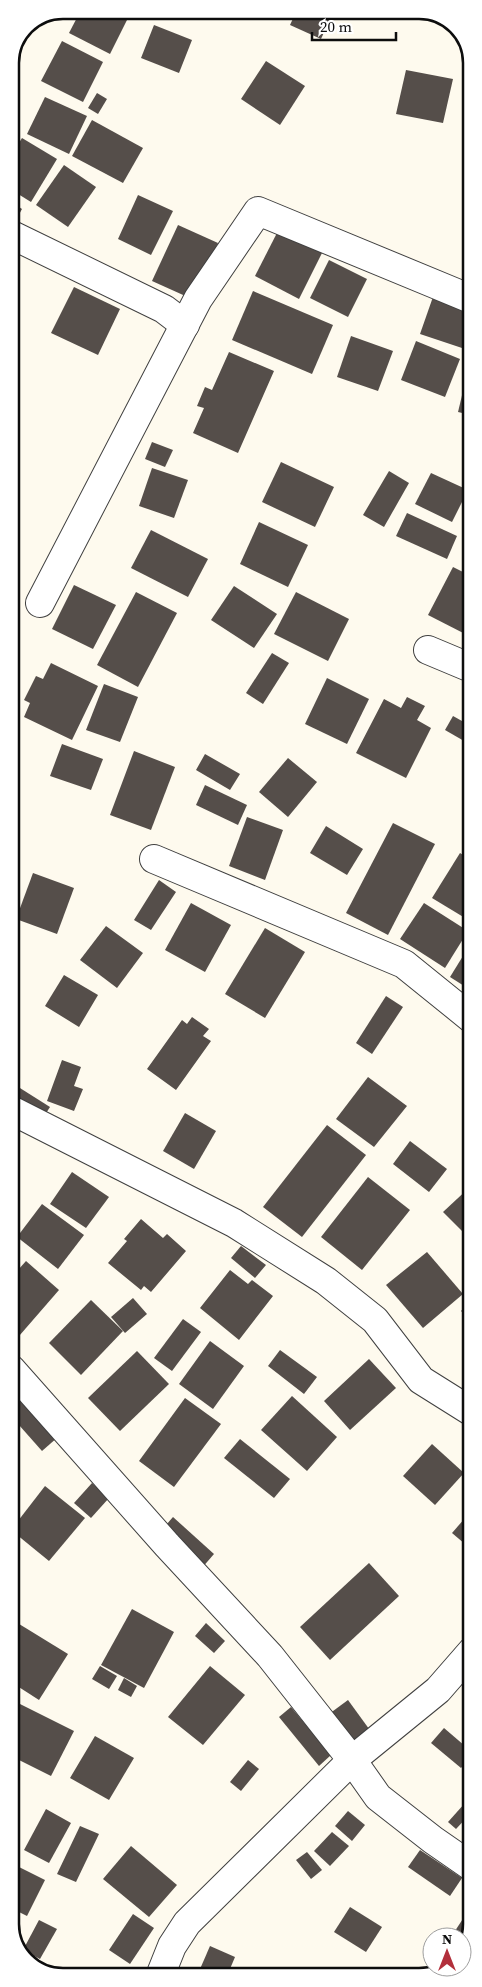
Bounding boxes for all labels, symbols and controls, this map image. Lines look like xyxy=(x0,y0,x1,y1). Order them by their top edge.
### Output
scale bar xyxy=(312,10,396,42)
text: 20 m xyxy=(320,16,352,37)
north arrow xyxy=(422,1927,472,1977)
text: N xyxy=(442,1929,452,1949)

